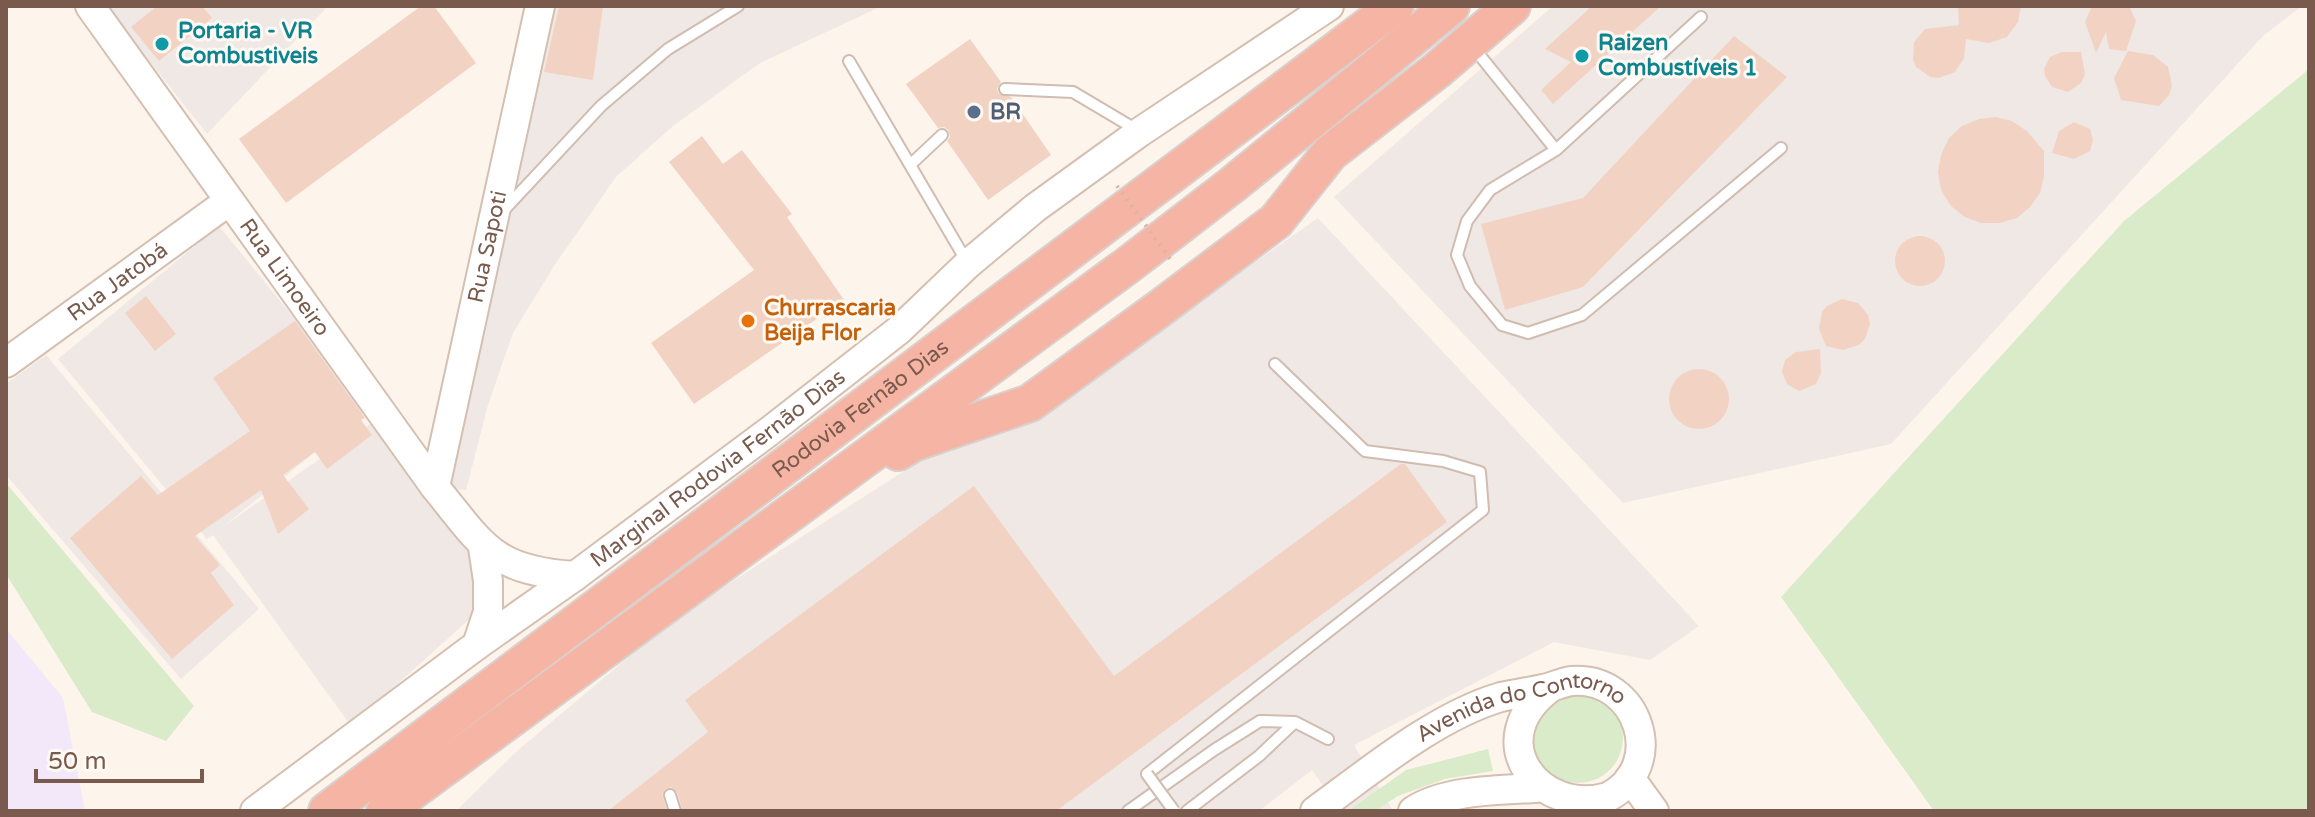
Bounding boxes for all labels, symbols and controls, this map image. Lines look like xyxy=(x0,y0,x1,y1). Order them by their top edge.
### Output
place label: Portaria - VR Combustiveis xyxy=(178,18,319,69)
place label: Raizen Combustíveis 1 xyxy=(1598,30,1758,81)
marker: Portaria - VR Combustiveis xyxy=(153,35,171,53)
marker: Raizen Combustíveis 1 xyxy=(1573,47,1591,65)
place label: BR xyxy=(990,99,1021,125)
marker: BR xyxy=(965,103,983,121)
street label: Rua Sapoti xyxy=(463,188,512,305)
street label: Rua Limoeiro xyxy=(234,214,336,341)
street label: Rua Jatobá xyxy=(62,237,173,327)
place label: Churrascaria Beija Flor xyxy=(764,295,896,346)
marker: Churrascaria Beija Flor xyxy=(739,312,757,330)
street label: Rodovia Fernão Dias xyxy=(767,334,954,484)
street label: Marginal Rodovia Fernão Dias xyxy=(585,364,851,573)
street label: Avenida do Contorno xyxy=(1411,668,1632,748)
scale bar xyxy=(36,733,202,783)
text: 50 m xyxy=(48,747,106,776)

